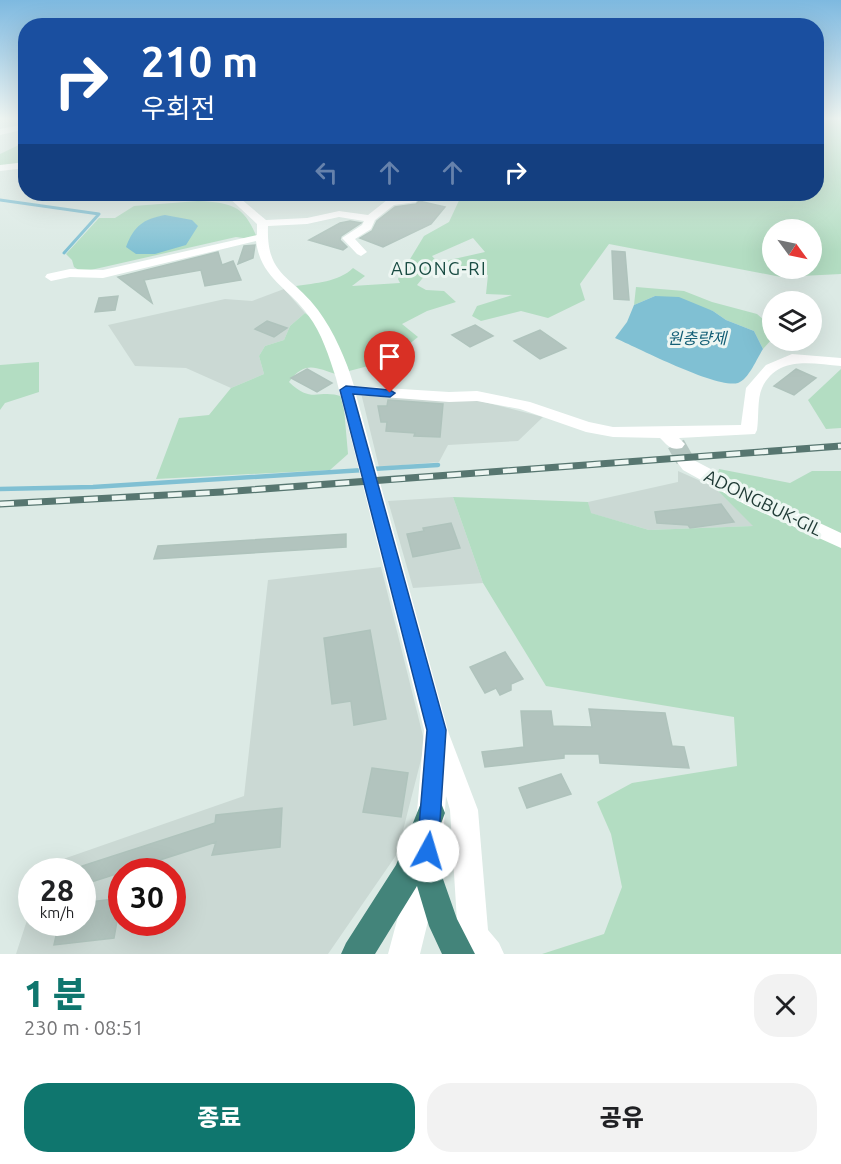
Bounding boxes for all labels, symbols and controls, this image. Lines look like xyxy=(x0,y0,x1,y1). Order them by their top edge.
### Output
text: 210 m xyxy=(141,38,258,85)
icon: right xyxy=(42,42,120,120)
text: 우회전 xyxy=(141,93,216,123)
icon: left xyxy=(310,156,343,189)
icon: ahead xyxy=(373,156,406,189)
icon: ahead xyxy=(436,156,469,189)
icon: right xyxy=(499,156,532,189)
north arrow xyxy=(762,219,822,279)
map controls xyxy=(762,219,822,351)
district label: ADONG-RI xyxy=(391,258,487,278)
button: layers xyxy=(762,291,822,351)
water label: 원충량제 xyxy=(668,329,729,347)
pin xyxy=(364,331,415,393)
icon: arrive xyxy=(373,340,406,373)
street label: ADONGBUK-GIL xyxy=(701,465,825,539)
position arrow xyxy=(396,819,460,883)
speed limit sign: 30 xyxy=(108,858,186,936)
text: 28 xyxy=(40,873,74,907)
text: km/h xyxy=(40,904,74,921)
text: 1 분 xyxy=(24,973,86,1014)
button: close xyxy=(754,974,817,1037)
text: 230 m · 08:51 xyxy=(24,1016,144,1039)
button: 종료 xyxy=(24,1083,415,1152)
button: 공유 xyxy=(427,1083,817,1152)

